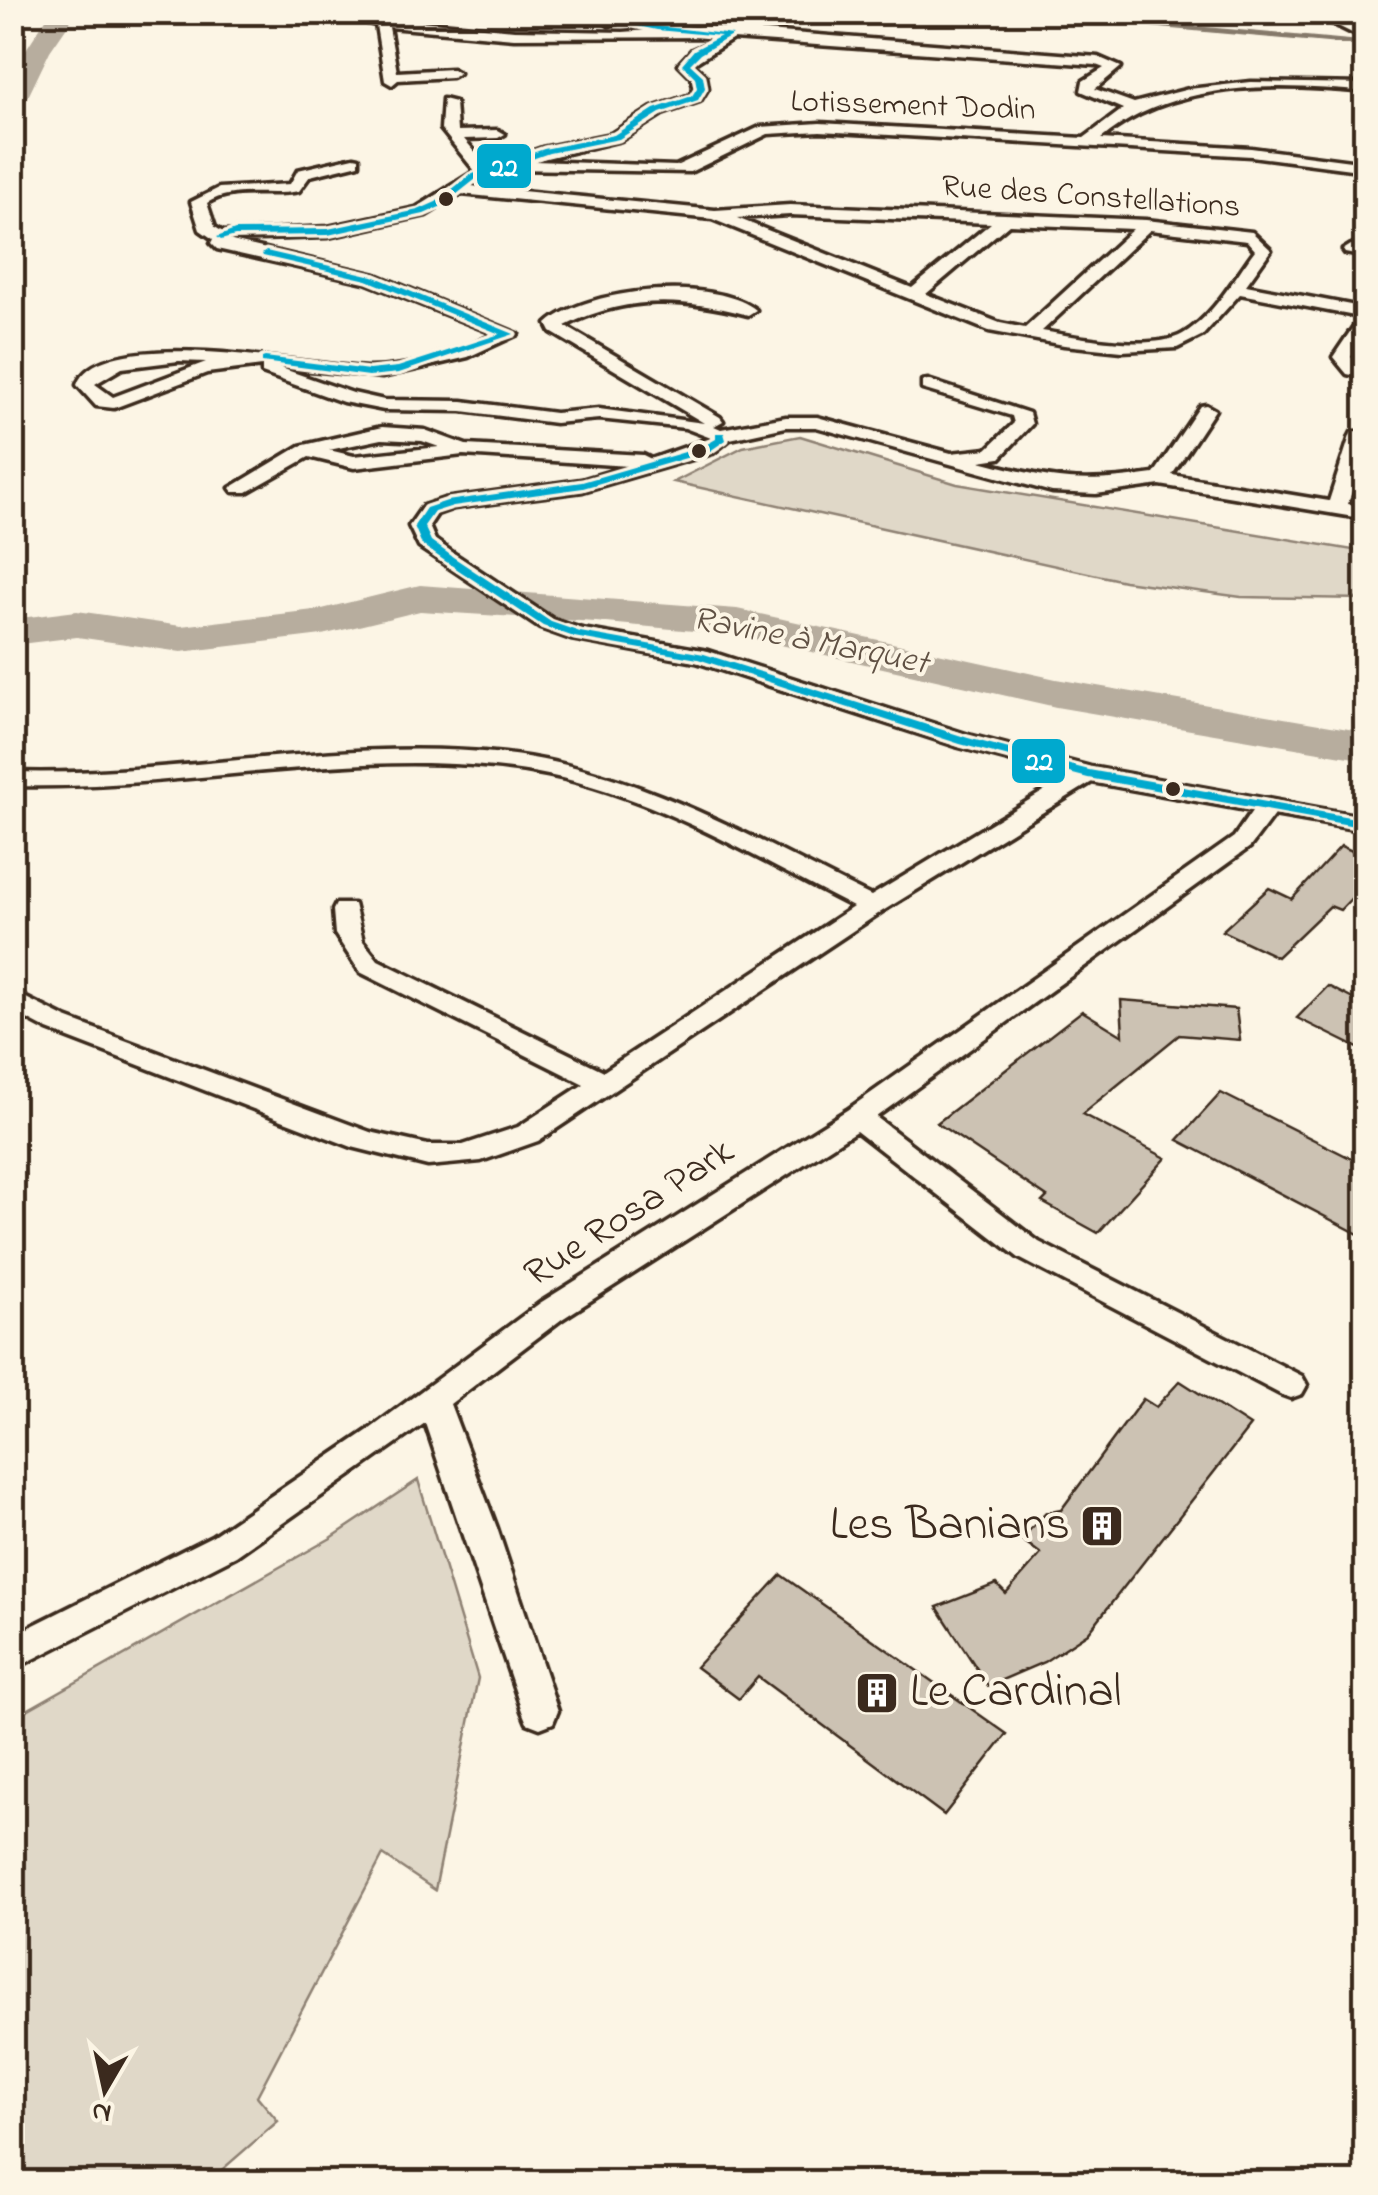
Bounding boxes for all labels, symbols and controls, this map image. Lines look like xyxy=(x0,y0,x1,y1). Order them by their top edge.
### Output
street label: Lotissement Dodin xyxy=(790,79,1036,135)
line badge: 22 xyxy=(475,142,533,190)
text: 22 xyxy=(489,149,518,190)
street label: Rue des Constellations xyxy=(940,164,1242,232)
unlabelled marker xyxy=(436,189,456,209)
unlabelled marker xyxy=(689,441,709,461)
water label: Ravine à Marquet xyxy=(688,594,935,690)
line badge: 22 xyxy=(1010,737,1067,785)
text: 22 xyxy=(1024,743,1053,784)
unlabelled marker xyxy=(1163,779,1183,799)
street label: Rue Rosa Park xyxy=(513,1124,747,1304)
place label: Les Banians xyxy=(830,1491,1070,1561)
building icon: Les Banians xyxy=(1079,1503,1125,1549)
place label: Le Cardinal xyxy=(910,1658,1122,1728)
building icon: Le Cardinal xyxy=(854,1670,900,1716)
north arrow xyxy=(55,2040,155,2140)
text: N xyxy=(89,2090,114,2133)

